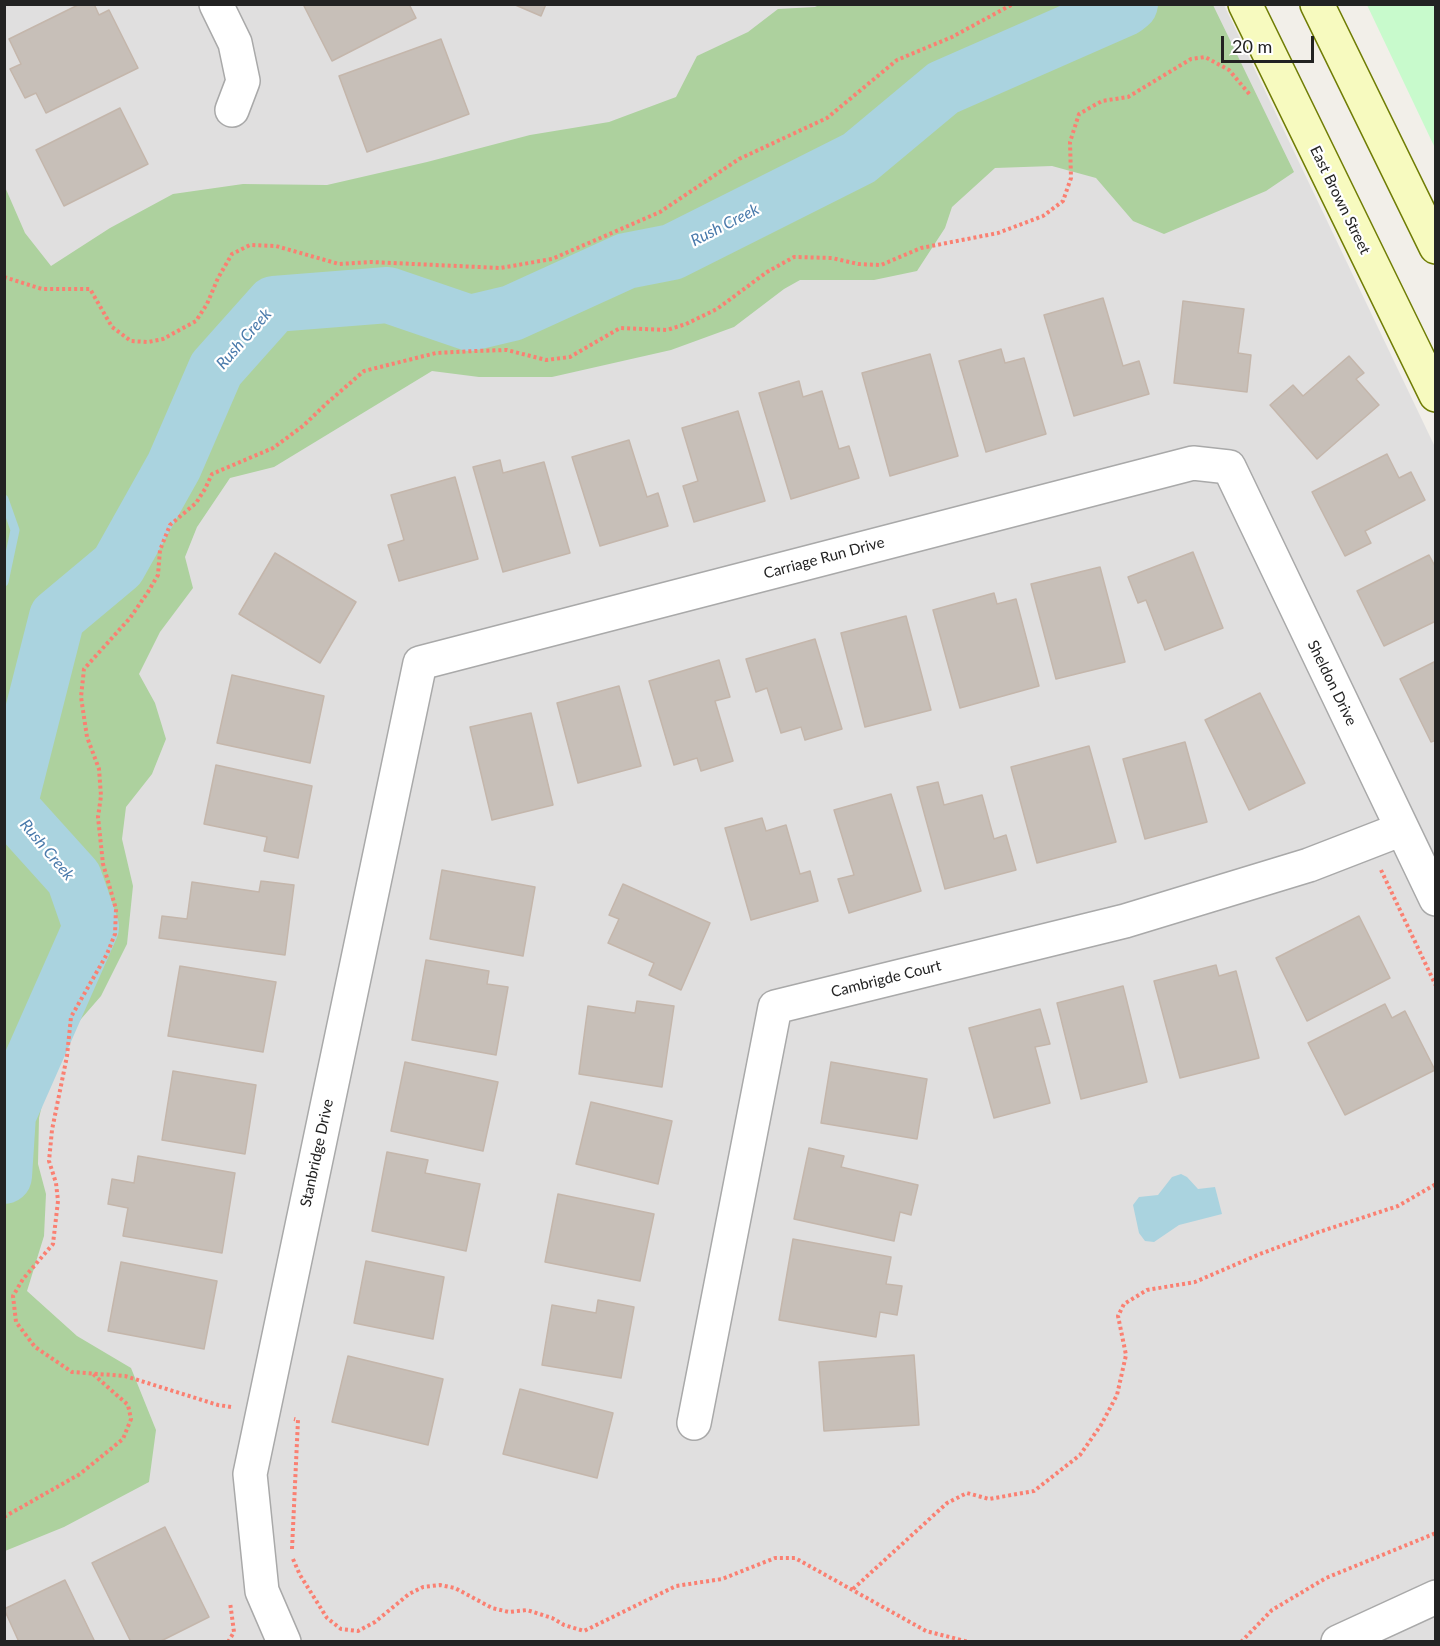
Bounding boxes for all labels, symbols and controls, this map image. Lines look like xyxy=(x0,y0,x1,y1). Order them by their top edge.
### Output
scale bar xyxy=(1224,24,1317,62)
text: 20 m xyxy=(1232,35,1272,57)
street label: East Brown Street xyxy=(1306,143,1374,257)
water label: Rush Creek xyxy=(688,200,762,250)
water label: Rush Creek xyxy=(212,305,276,373)
street label: Carriage Run Drive xyxy=(762,533,886,583)
street label: Sheldon Drive xyxy=(1304,637,1360,729)
water label: Rush Creek xyxy=(16,815,78,885)
street label: Cambrigde Court xyxy=(829,957,943,1001)
street label: Stanbridge Drive xyxy=(297,1097,337,1209)

